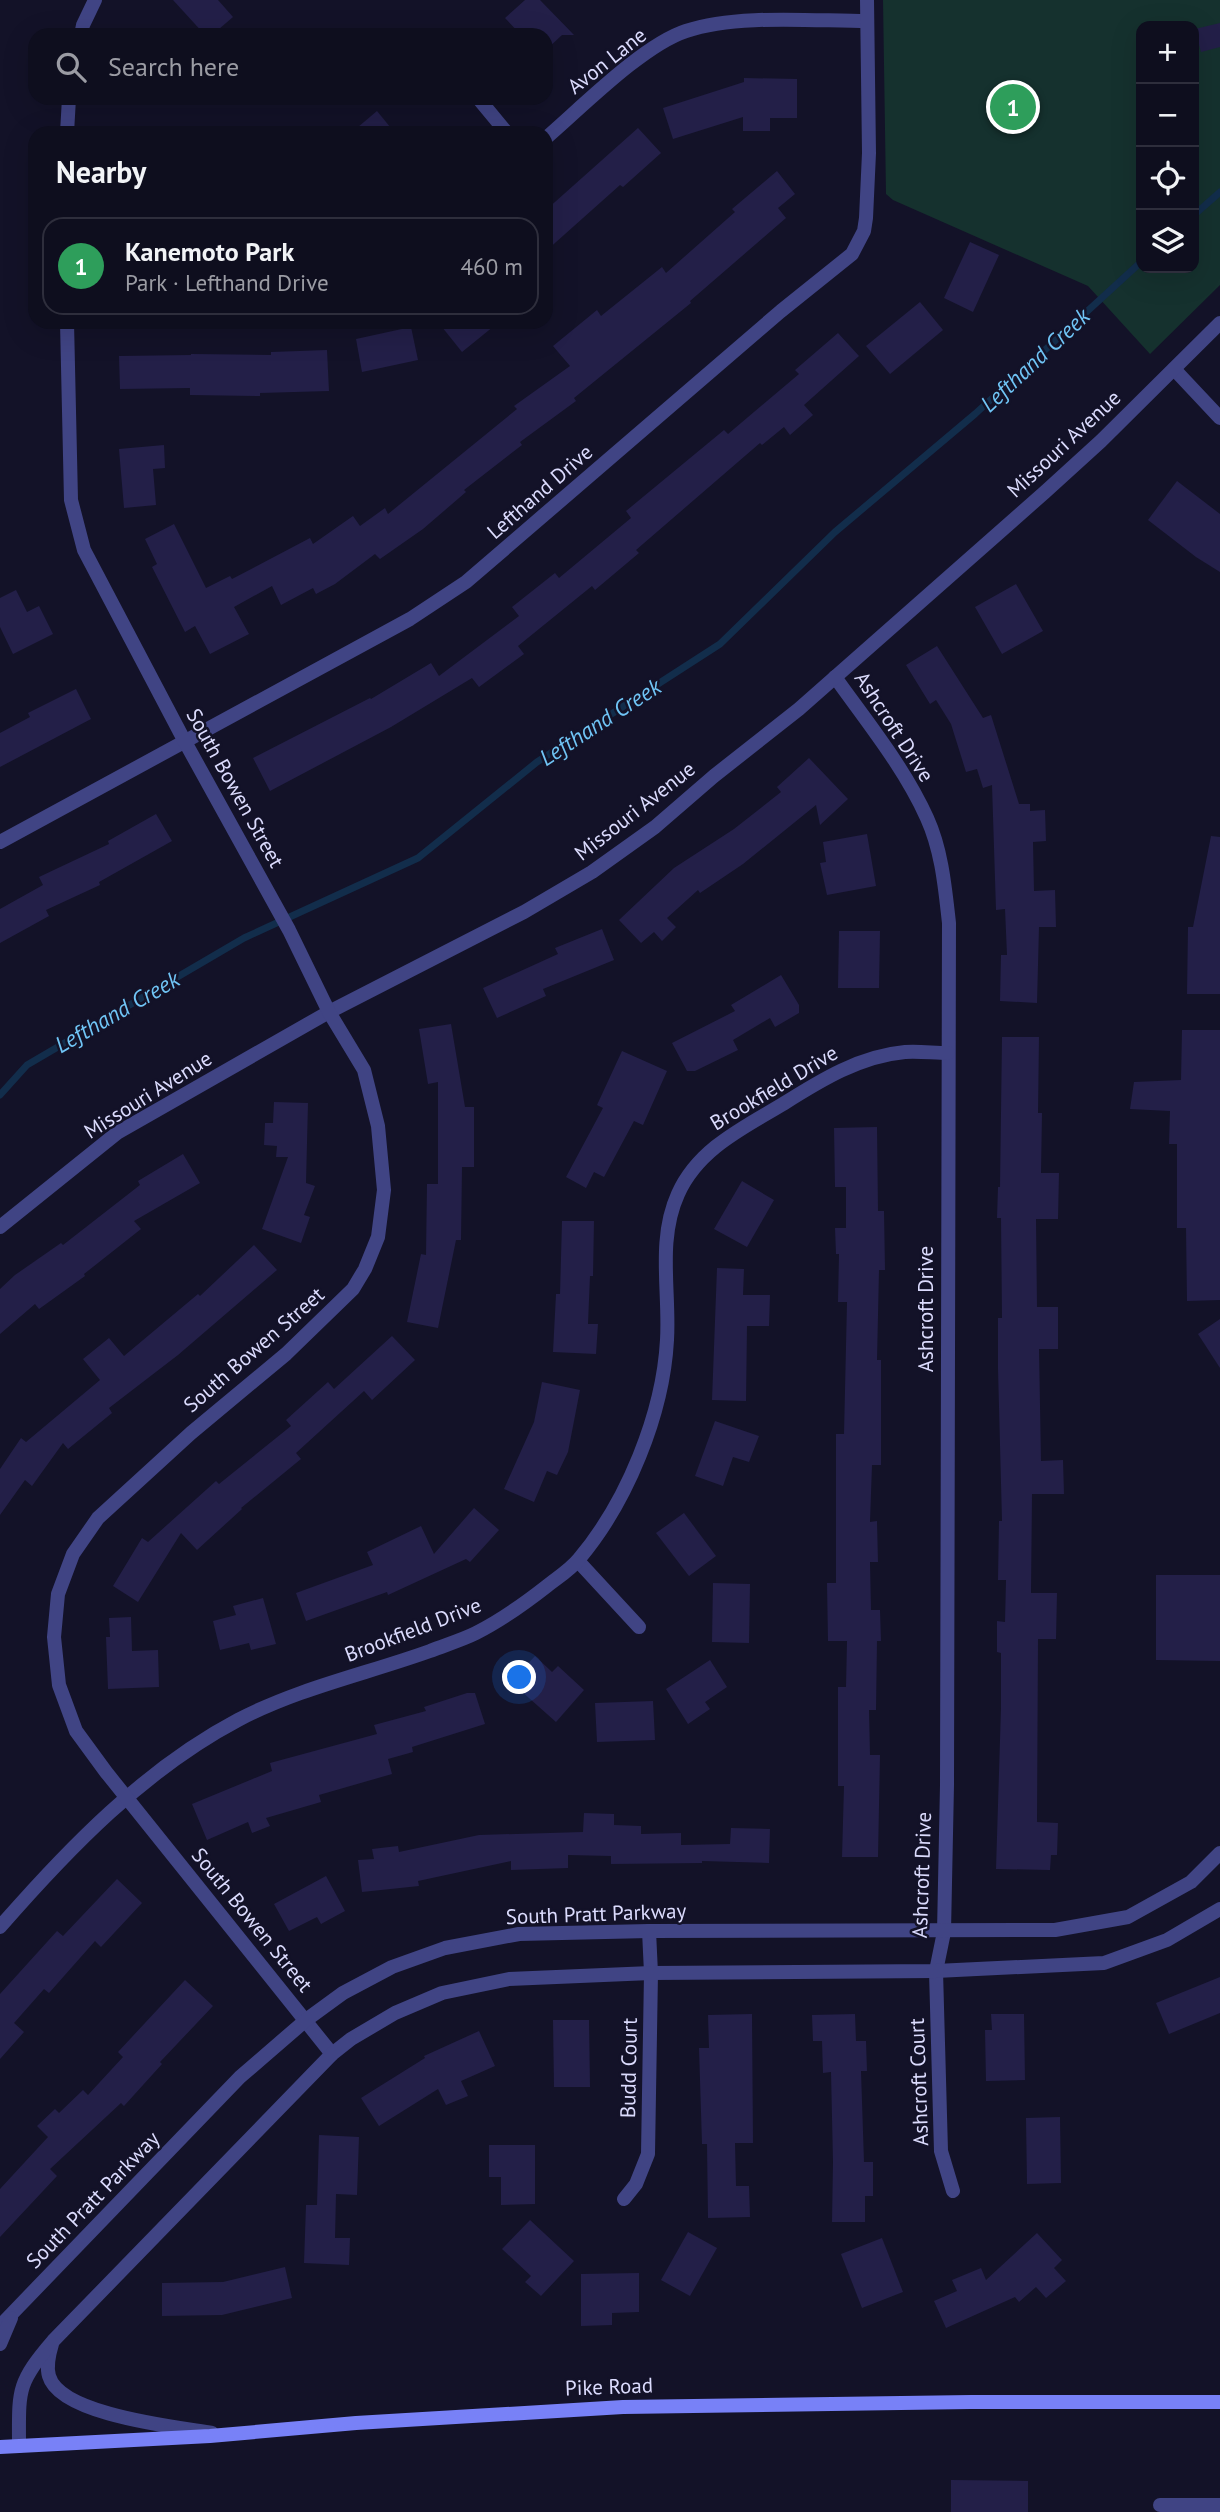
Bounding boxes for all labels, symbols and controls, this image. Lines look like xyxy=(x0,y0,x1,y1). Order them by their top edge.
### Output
street label: Avon Lane xyxy=(562,21,652,100)
map controls xyxy=(1136,21,1199,273)
button: + xyxy=(1136,21,1199,84)
search box xyxy=(28,28,553,105)
icon: search xyxy=(52,48,90,86)
text: Search here xyxy=(108,50,239,83)
pin: 1 xyxy=(990,81,1036,133)
button: − xyxy=(1136,84,1199,147)
button: locate xyxy=(1136,147,1199,210)
text: Nearby xyxy=(56,152,146,191)
button: layers xyxy=(1136,210,1199,273)
text: Kanemoto Park xyxy=(125,235,294,268)
text: 1 xyxy=(74,252,88,281)
text: 460 m xyxy=(461,252,523,281)
text: Park · Lefthand Drive xyxy=(125,268,329,297)
water label: Lefthand Creek xyxy=(974,300,1097,418)
street label: Missouri Avenue xyxy=(1001,384,1126,503)
street label: Lefthand Drive xyxy=(481,438,598,545)
street label: Ashcroft Drive xyxy=(849,666,940,787)
water label: Lefthand Creek xyxy=(533,671,667,772)
street label: South Bowen Street xyxy=(181,703,290,872)
street label: Missouri Avenue xyxy=(569,755,700,866)
water label: Lefthand Creek xyxy=(49,963,186,1059)
street label: Brookfield Drive xyxy=(705,1039,842,1136)
street label: Missouri Avenue xyxy=(79,1044,217,1145)
street label: Ashcroft Drive xyxy=(912,1246,939,1372)
street label: South Bowen Street xyxy=(178,1281,330,1418)
street label: Brookfield Drive xyxy=(341,1591,485,1668)
your location xyxy=(502,1660,536,1694)
street label: Ashcroft Drive xyxy=(906,1811,937,1939)
street label: South Bowen Street xyxy=(186,1842,319,1997)
street label: South Pratt Parkway xyxy=(505,1897,687,1930)
street label: Budd Court xyxy=(614,2018,643,2118)
street label: Ashcroft Court xyxy=(903,2018,934,2146)
street label: South Pratt Parkway xyxy=(20,2125,165,2274)
street label: Pike Road xyxy=(565,2371,653,2402)

